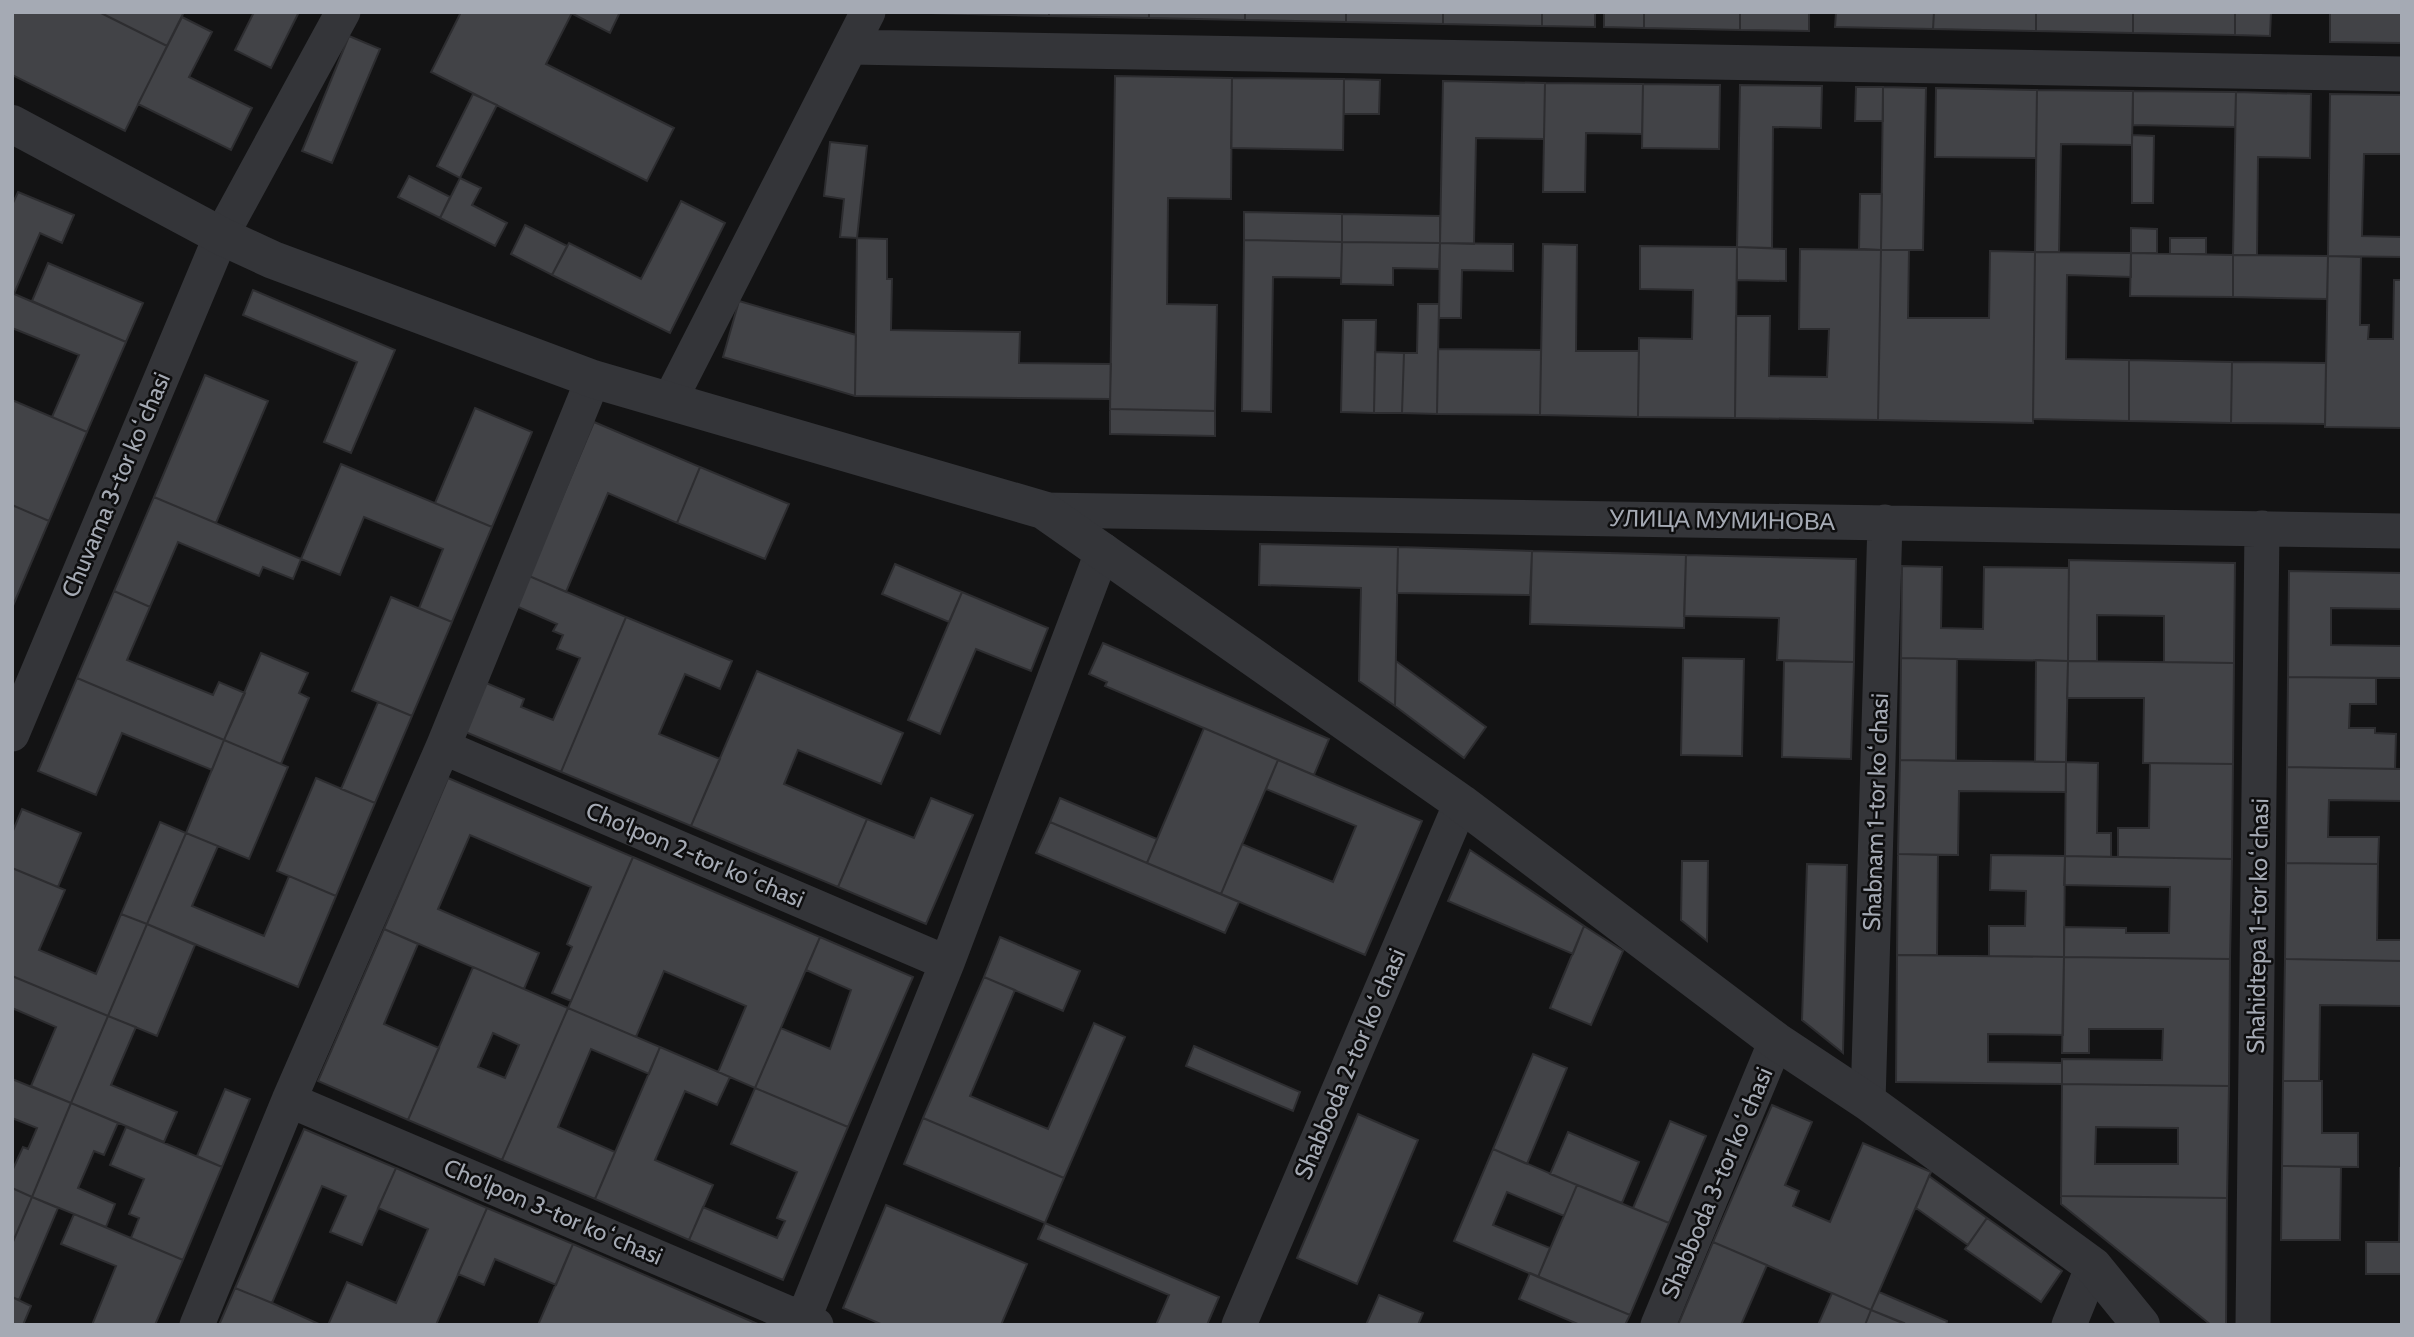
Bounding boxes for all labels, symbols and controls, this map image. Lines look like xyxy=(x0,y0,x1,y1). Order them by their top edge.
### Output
street label: Chuvama 3-tor koʻchasi xyxy=(55,368,176,602)
street label: УЛИЦА МУМИНОВА xyxy=(1609,503,1835,536)
street label: Shabnam 1-tor koʻchasi xyxy=(1857,693,1894,931)
street label: Cho‘lpon 2-tor koʻchasi xyxy=(582,795,809,914)
street label: Shahidtepa 1-tor koʻchasi xyxy=(2241,798,2274,1054)
street label: Shabboda 2-tor koʻchasi xyxy=(1288,944,1411,1184)
street label: Shabboda 3-tor koʻchasi xyxy=(1655,1063,1778,1303)
street label: Cho‘lpon 3-tor koʻchasi xyxy=(439,1152,667,1271)

